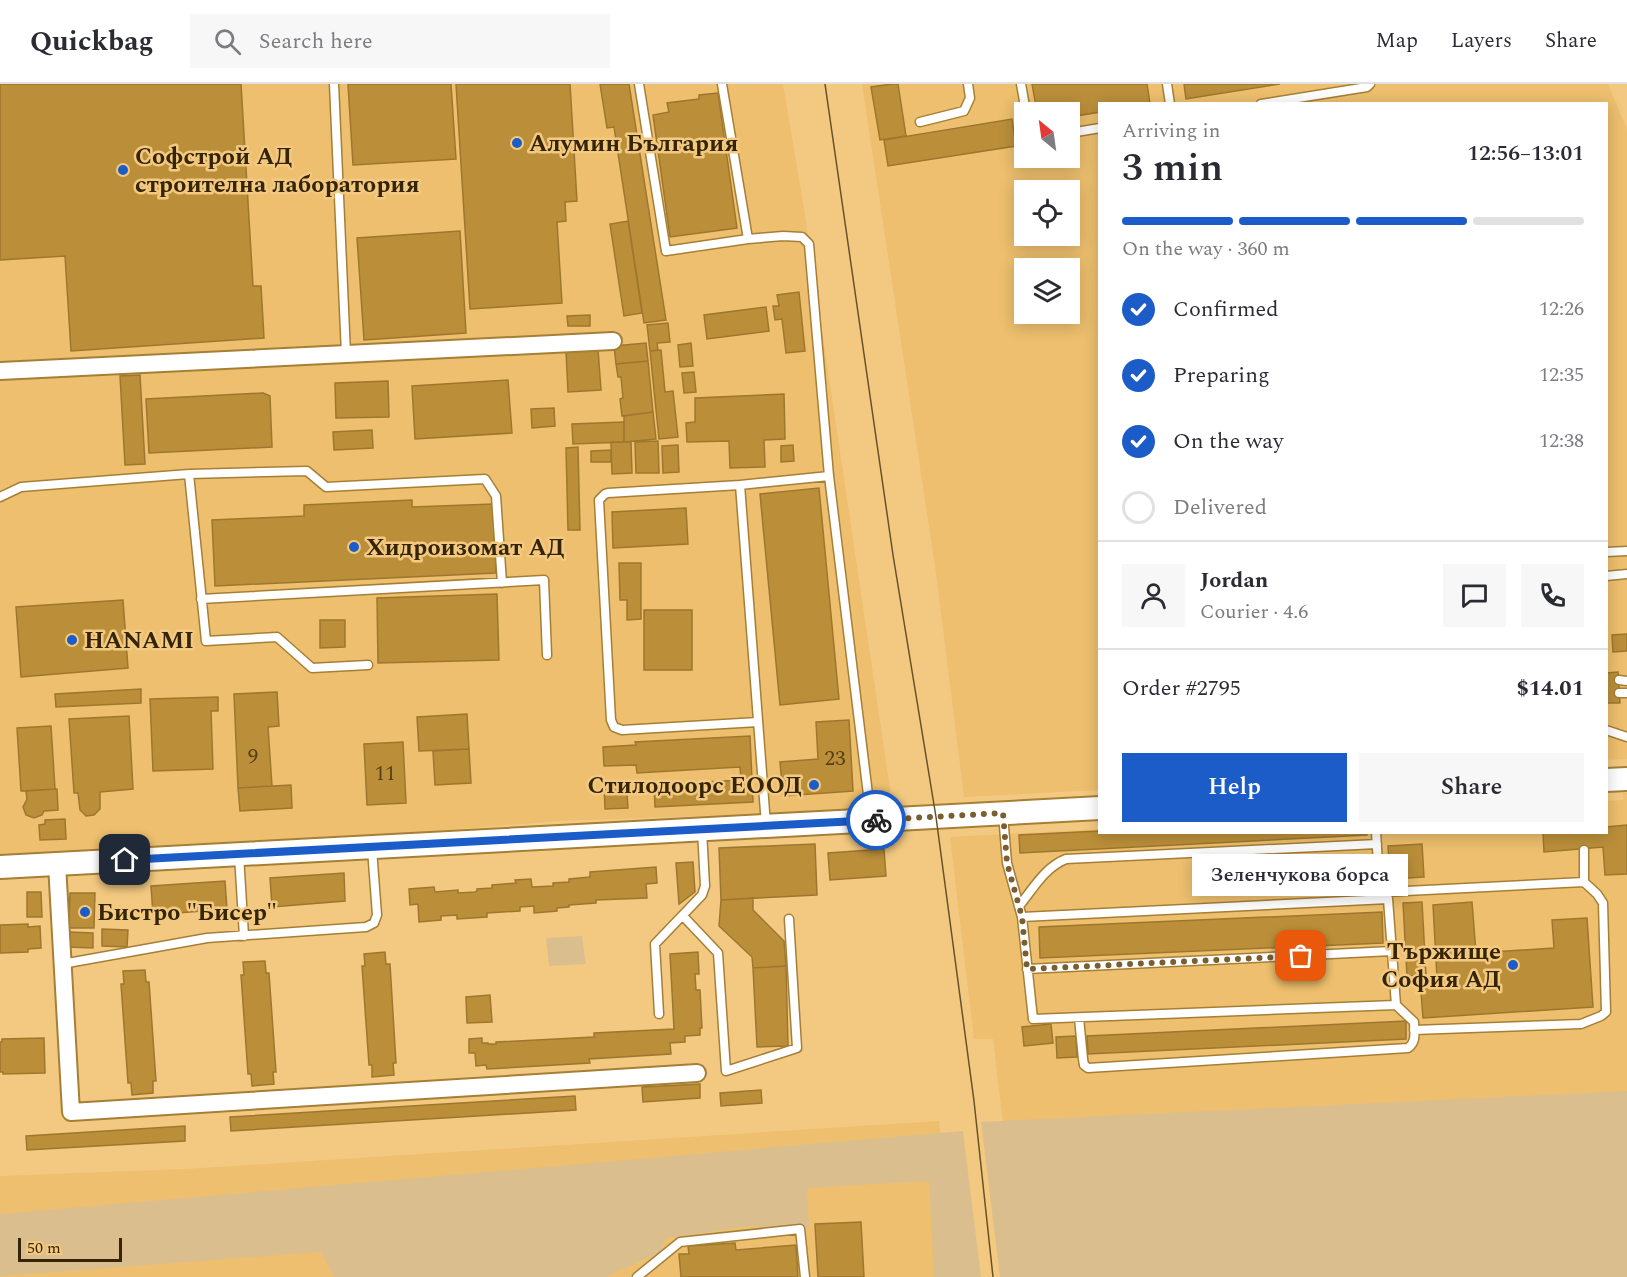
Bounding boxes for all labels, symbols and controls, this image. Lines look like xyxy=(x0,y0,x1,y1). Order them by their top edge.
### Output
search box xyxy=(190,14,610,68)
text: Quickbag xyxy=(30,20,154,63)
icon: search xyxy=(211,25,244,58)
text: Search here xyxy=(259,25,373,58)
text: Map xyxy=(1376,25,1418,57)
text: Layers xyxy=(1451,25,1512,57)
text: Share xyxy=(1545,25,1597,57)
north arrow xyxy=(1014,102,1080,168)
map controls xyxy=(1014,102,1080,324)
text: Arriving in xyxy=(1122,116,1220,146)
place label: Алумин България xyxy=(529,126,738,162)
marker: Алумин България xyxy=(510,136,524,150)
text: 12:56–13:01 xyxy=(1467,137,1584,170)
place label: Софстрой АД строителна лаборатория xyxy=(135,139,420,203)
text: 3 min xyxy=(1122,139,1223,198)
marker: Софстрой АД строителна лаборатория xyxy=(116,163,130,177)
button: locate xyxy=(1014,180,1080,246)
text: On the way · 360 m xyxy=(1122,234,1290,264)
button: layers xyxy=(1014,258,1080,324)
icon: check xyxy=(1122,293,1155,326)
text: Confirmed xyxy=(1173,293,1279,326)
text: 12:26 xyxy=(1539,294,1584,324)
icon: check xyxy=(1122,359,1155,392)
text: Preparing xyxy=(1173,359,1270,392)
text: 12:35 xyxy=(1539,360,1584,390)
icon: check xyxy=(1122,425,1155,458)
text: On the way xyxy=(1173,425,1284,458)
text: 12:38 xyxy=(1539,426,1584,456)
text: Delivered xyxy=(1173,491,1267,524)
place label: Хидроизомат АД xyxy=(366,530,565,566)
marker: Хидроизомат АД xyxy=(347,540,361,554)
button: person xyxy=(1122,564,1185,627)
text: Jordan xyxy=(1200,564,1268,597)
button: chat xyxy=(1443,564,1506,627)
button: phone xyxy=(1521,564,1584,627)
text: Courier · 4.6 xyxy=(1200,597,1308,627)
place label: HANAMI xyxy=(84,623,194,659)
marker: HANAMI xyxy=(65,633,79,647)
text: Order #2795 xyxy=(1122,672,1241,705)
text: $14.01 xyxy=(1516,672,1584,705)
house number: 9 xyxy=(248,741,258,773)
house number: 23 xyxy=(825,743,846,775)
button: Help xyxy=(1122,753,1347,822)
button: Share xyxy=(1359,753,1584,822)
house number: 11 xyxy=(375,758,396,790)
place label: Стилодоорс ЕООД xyxy=(588,768,802,804)
marker: Стилодоорс ЕООД xyxy=(807,778,821,792)
courier xyxy=(846,790,906,850)
icon: bike xyxy=(860,804,893,837)
pin xyxy=(99,834,150,885)
icon: home xyxy=(108,843,141,876)
callout: Зеленчукова борса xyxy=(1193,854,1409,896)
text: Зеленчукова борса xyxy=(1211,860,1389,890)
place label: Бистро "Бисер" xyxy=(97,895,277,931)
marker: Бистро "Бисер" xyxy=(78,905,92,919)
pin xyxy=(1275,930,1326,981)
place label: Тържище София АД xyxy=(1381,934,1501,998)
icon: bag xyxy=(1284,939,1317,972)
marker: Тържище София АД xyxy=(1506,958,1520,972)
scale bar xyxy=(18,1235,122,1262)
text: 50 m xyxy=(27,1236,61,1260)

